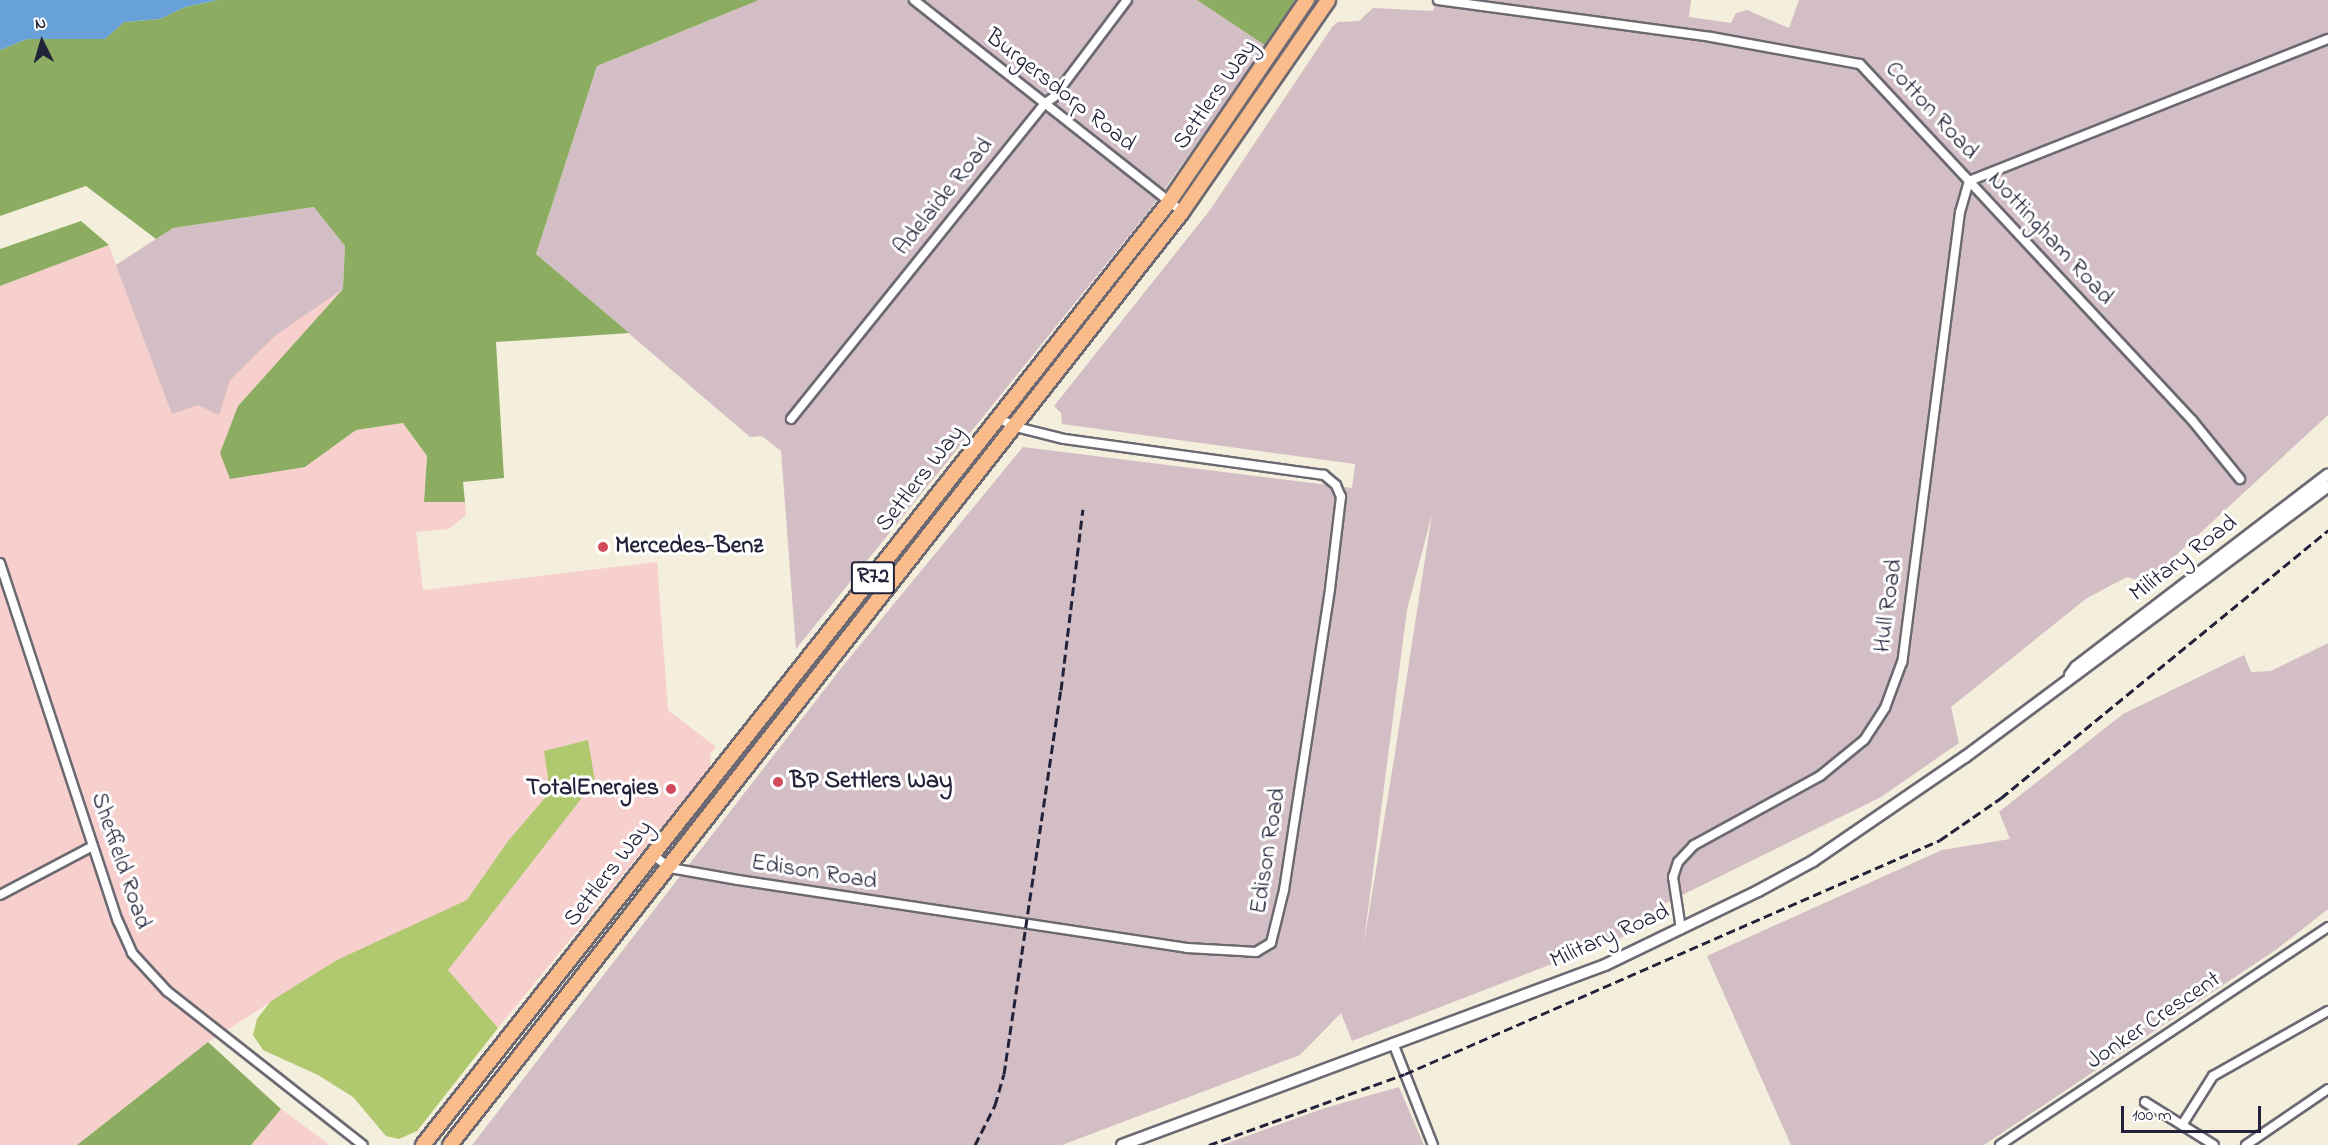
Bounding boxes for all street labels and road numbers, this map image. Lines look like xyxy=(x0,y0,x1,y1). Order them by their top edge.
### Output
street label: Burgersdorp Road xyxy=(979,23,1141,159)
street label: Settlers Way xyxy=(1168,34,1264,156)
street label: Cotton Road xyxy=(1878,56,1984,166)
street label: Adelaide Road xyxy=(888,132,1000,262)
street label: Nottingham Road xyxy=(1981,166,2119,312)
street label: Settlers Way xyxy=(870,420,972,538)
street label: Military Road xyxy=(2125,509,2243,609)
street label: Hull Road xyxy=(1868,558,1910,654)
road number: R72 xyxy=(850,559,896,597)
street label: Edison Road xyxy=(1245,786,1293,916)
street label: Sheffield Road xyxy=(83,789,157,933)
street label: Settlers Way xyxy=(558,815,660,933)
street label: Edison Road xyxy=(749,849,879,897)
street label: Military Road xyxy=(1546,898,1674,976)
street label: Jonker Crescent xyxy=(2081,966,2227,1076)

